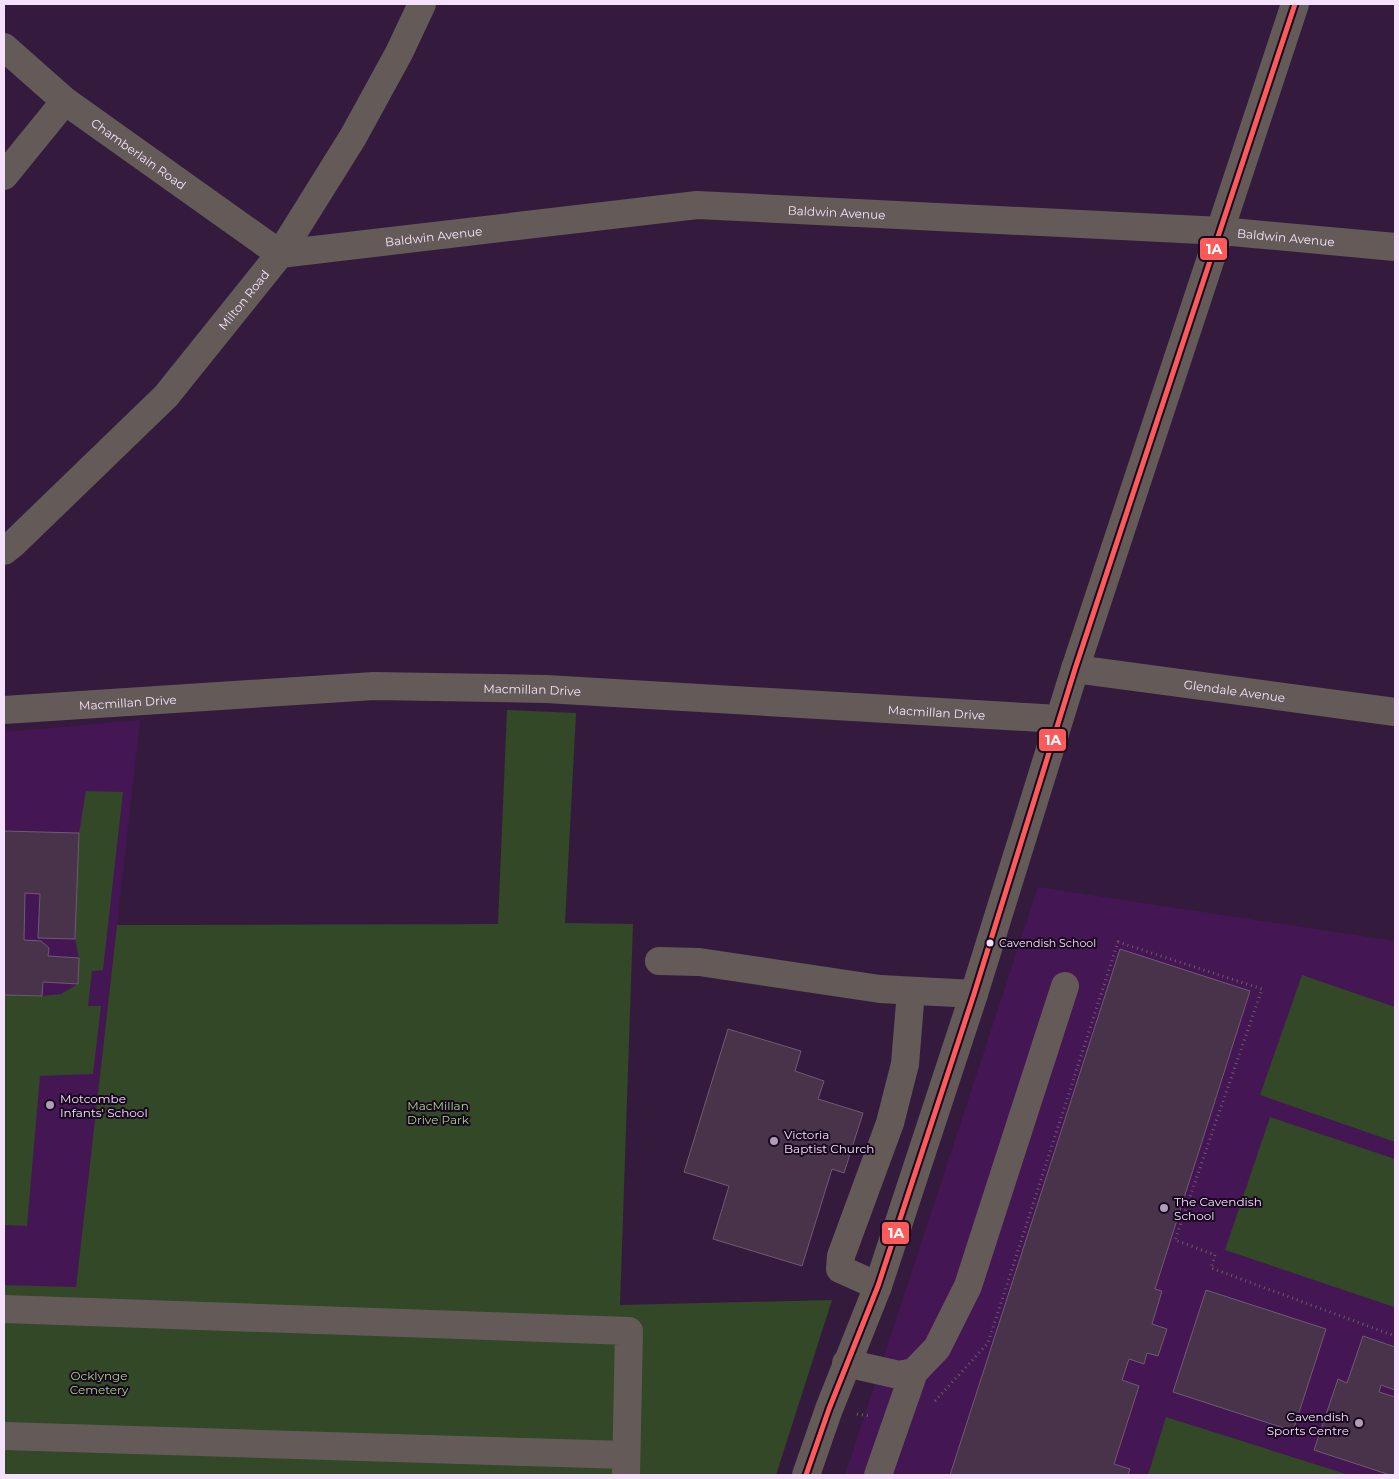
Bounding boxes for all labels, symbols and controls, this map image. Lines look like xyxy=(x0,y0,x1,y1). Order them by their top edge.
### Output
street label: Chamberlain Road xyxy=(88,115,189,192)
street label: Baldwin Avenue xyxy=(787,202,886,222)
street label: Baldwin Avenue xyxy=(384,223,483,249)
street label: Baldwin Avenue xyxy=(1236,225,1335,249)
line badge: 1A xyxy=(1199,237,1228,261)
text: 1A xyxy=(1206,240,1222,258)
street label: Milton Road xyxy=(215,266,272,333)
street label: Glendale Avenue xyxy=(1183,676,1286,705)
street label: Macmillan Drive xyxy=(483,680,581,699)
street label: Macmillan Drive xyxy=(79,691,177,713)
street label: Macmillan Drive xyxy=(887,702,986,722)
line badge: 1A xyxy=(1038,728,1067,752)
text: 1A xyxy=(1045,731,1061,749)
place label: Cavendish School xyxy=(999,936,1096,950)
marker: Cavendish School xyxy=(985,938,995,948)
place label: Motcombe Infants' School xyxy=(60,1091,148,1120)
park label: MacMillan Drive Park xyxy=(407,1098,470,1127)
marker: Motcombe Infants' School xyxy=(44,1099,56,1111)
place label: Victoria Baptist Church xyxy=(784,1127,874,1156)
marker: Victoria Baptist Church xyxy=(768,1135,780,1147)
place label: The Cavendish School xyxy=(1174,1194,1262,1223)
marker: The Cavendish School xyxy=(1158,1202,1170,1214)
line badge: 1A xyxy=(881,1221,910,1245)
text: 1A xyxy=(888,1224,904,1242)
park label: Ocklynge Cemetery xyxy=(70,1368,129,1397)
place label: Cavendish Sports Centre xyxy=(1267,1409,1349,1438)
marker: Cavendish Sports Centre xyxy=(1353,1417,1365,1429)

